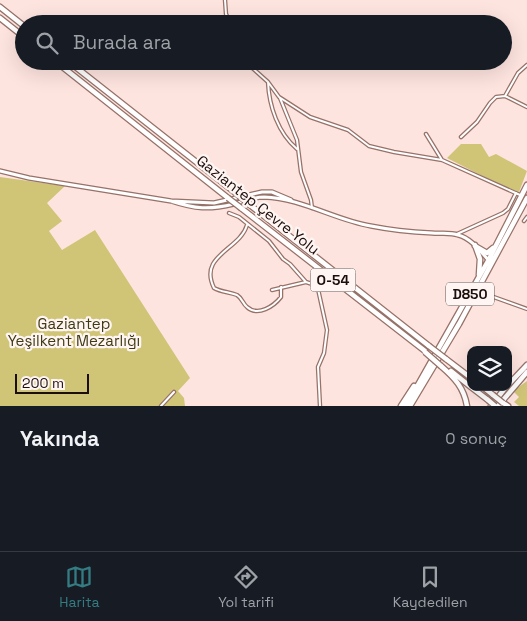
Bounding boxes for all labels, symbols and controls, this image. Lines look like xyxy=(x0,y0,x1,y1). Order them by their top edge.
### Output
search box xyxy=(15,15,512,70)
icon: search xyxy=(33,29,61,57)
text: Burada ara xyxy=(73,30,171,55)
street label: Gaziantep Çevre Yolu xyxy=(193,151,324,259)
road number: O-54 xyxy=(310,268,356,292)
road number: D850 xyxy=(446,282,494,306)
park label: Gaziantep Yeşilkent Mezarlığı xyxy=(8,314,140,350)
map controls xyxy=(467,346,512,391)
button: layers xyxy=(467,346,512,391)
scale bar xyxy=(15,371,89,394)
text: 200 m xyxy=(22,374,64,392)
text: Yakında xyxy=(20,425,99,452)
text: 0 sonuç xyxy=(445,428,507,449)
tab: Harita xyxy=(59,563,100,611)
tab: Yol tarifi xyxy=(218,563,274,611)
tab: Kaydedilen xyxy=(393,563,468,611)

